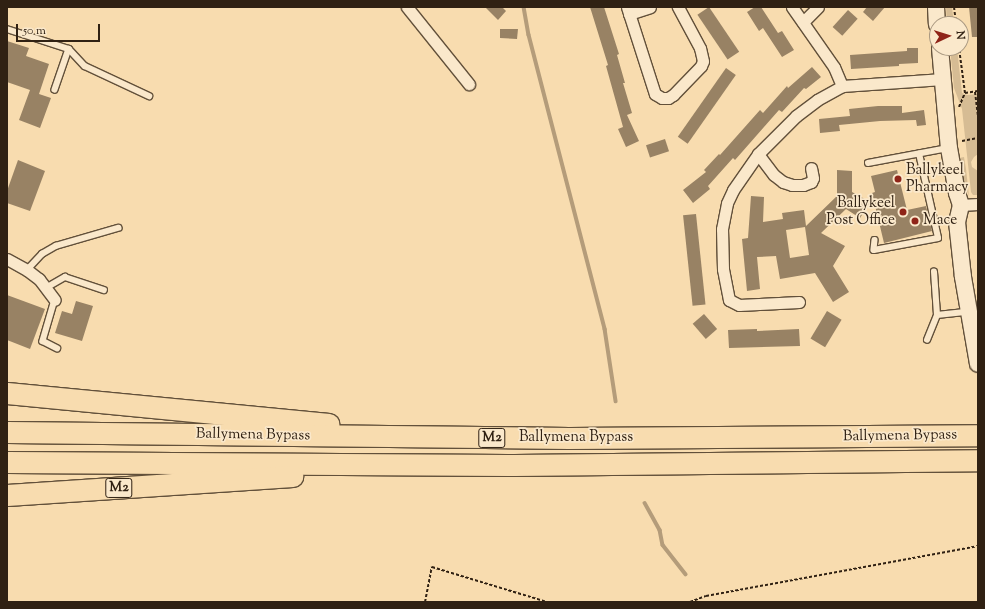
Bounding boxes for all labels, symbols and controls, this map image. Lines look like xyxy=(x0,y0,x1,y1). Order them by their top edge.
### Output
scale bar xyxy=(18,16,102,42)
north arrow xyxy=(929,16,969,56)
text: 50 m xyxy=(23,22,46,40)
text: N xyxy=(952,30,968,40)
place label: Ballykeel Pharmacy xyxy=(906,161,969,196)
marker: Ballykeel Pharmacy xyxy=(893,174,903,184)
place label: Ballykeel Post Office xyxy=(826,194,895,229)
marker: Ballykeel Post Office xyxy=(898,207,908,217)
place label: Mace xyxy=(923,212,957,230)
marker: Mace xyxy=(910,216,920,226)
street label: Ballymena Bypass xyxy=(196,425,310,445)
road number: M2 xyxy=(478,426,506,450)
street label: Ballymena Bypass xyxy=(843,426,957,446)
street label: Ballymena Bypass xyxy=(519,429,633,447)
road number: M2 xyxy=(105,476,133,500)

